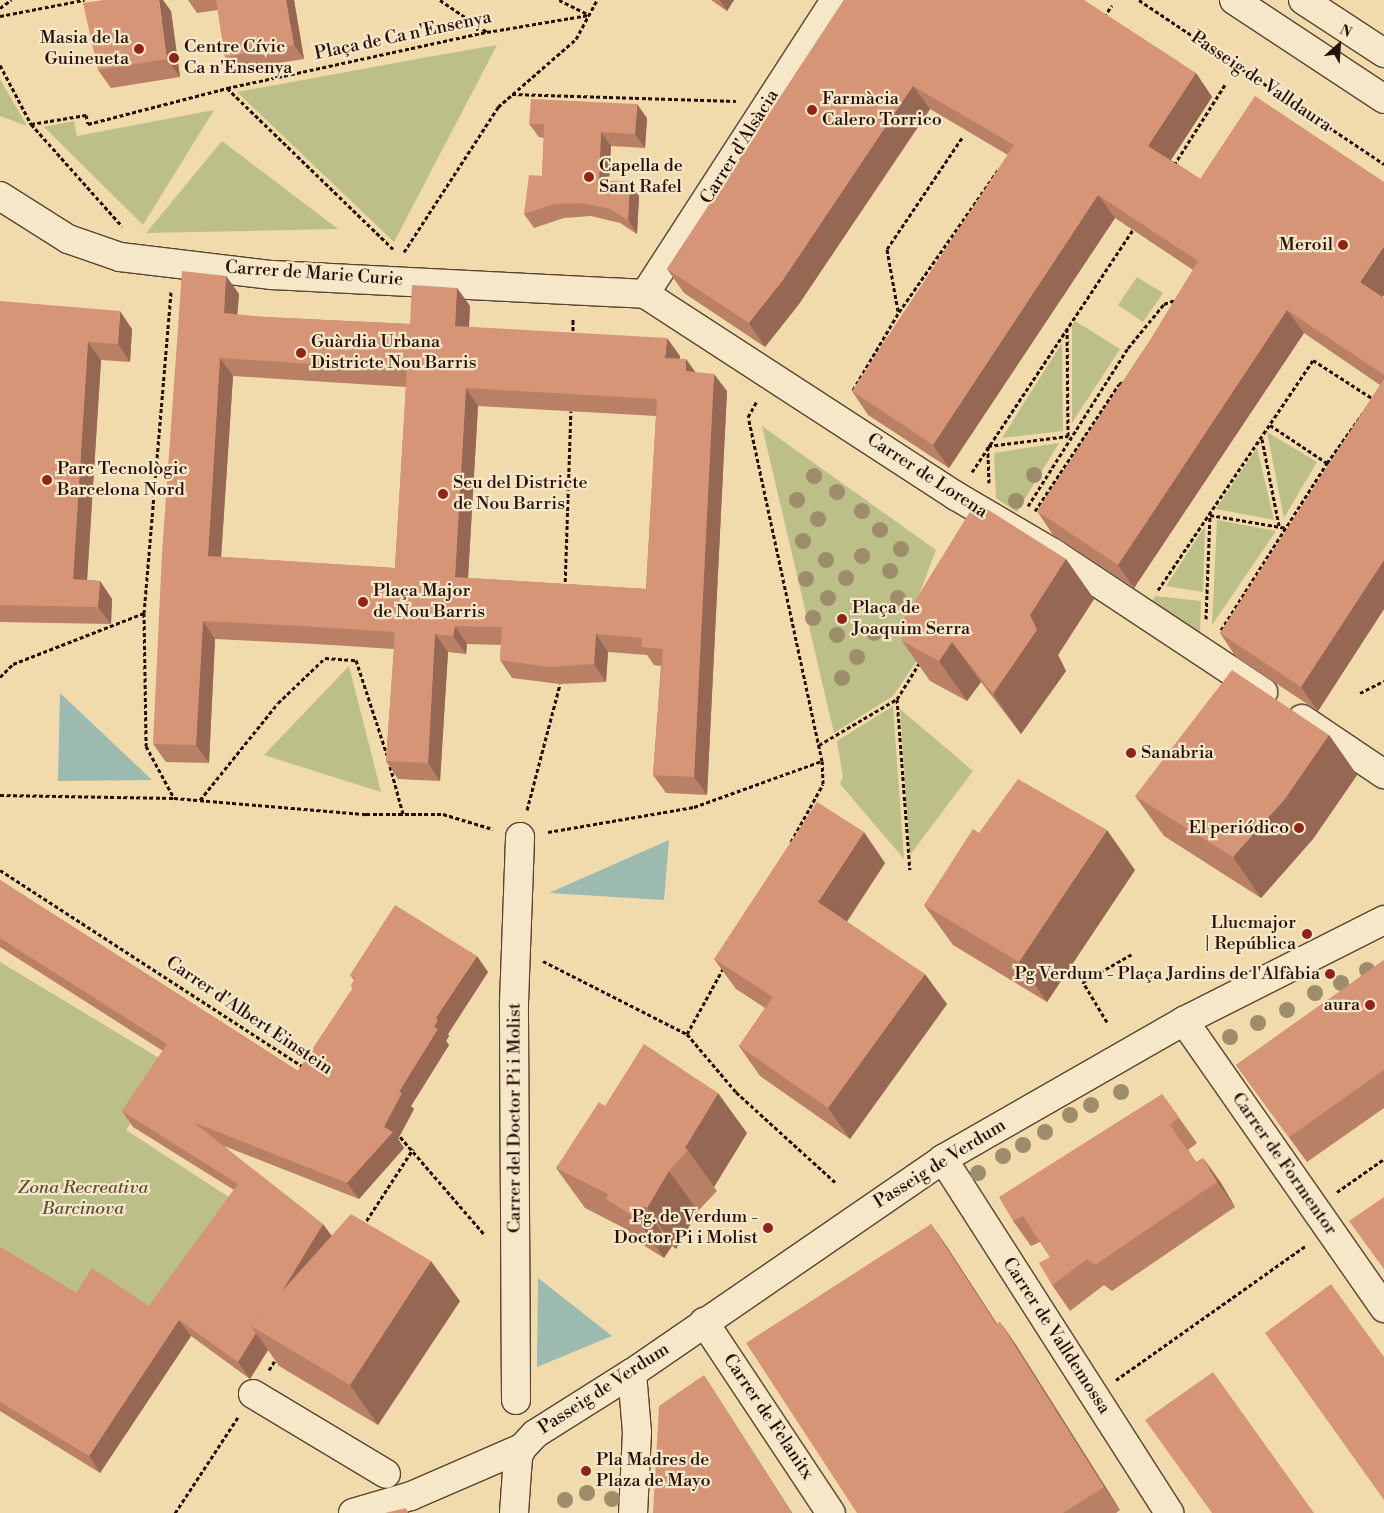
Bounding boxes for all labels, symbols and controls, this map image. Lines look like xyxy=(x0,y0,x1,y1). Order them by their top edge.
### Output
street label: Plaça de Ca n'Ensenya xyxy=(313,7,493,65)
north arrow xyxy=(1314,20,1364,70)
text: N xyxy=(1337,21,1354,42)
street label: Passeig de Valldaura xyxy=(1187,27,1335,137)
place label: Masia de la Guineueta xyxy=(40,28,129,70)
place label: Centre Cívic Ca n'Ensenya xyxy=(184,37,292,80)
marker: Masia de la Guineueta xyxy=(133,43,145,55)
marker: Centre Cívic Ca n'Ensenya xyxy=(168,52,180,64)
street label: Carrer d'Alsàcia xyxy=(696,86,784,208)
place label: Farmàcia Calero Torrico xyxy=(822,89,942,132)
marker: Farmàcia Calero Torrico xyxy=(806,104,818,116)
place label: Capella de Sant Rafel xyxy=(599,156,683,198)
marker: Capella de Sant Rafel xyxy=(583,171,595,183)
place label: Meroil xyxy=(1279,234,1333,256)
marker: Meroil xyxy=(1337,239,1349,251)
street label: Carrer de Marie Curie xyxy=(224,257,404,291)
place label: Guàrdia Urbana Districte Nou Barris xyxy=(311,332,477,374)
marker: Guàrdia Urbana Districte Nou Barris xyxy=(295,347,307,359)
street label: Carrer de Lorena xyxy=(863,429,991,523)
place label: Parc Tecnològic Barcelona Nord xyxy=(57,459,188,502)
place label: Seu del Districte de Nou Barris xyxy=(453,473,588,516)
marker: Parc Tecnològic Barcelona Nord xyxy=(41,474,53,486)
marker: Seu del Districte de Nou Barris xyxy=(437,488,449,500)
place label: Plaça Major de Nou Barris xyxy=(373,581,485,624)
marker: Plaça Major de Nou Barris xyxy=(357,596,369,608)
place label: Plaça de Joaquim Serra xyxy=(852,598,970,640)
marker: Plaça de Joaquim Serra xyxy=(836,613,848,625)
place label: Sanabria xyxy=(1141,742,1214,764)
marker: Sanabria xyxy=(1125,747,1137,759)
place label: El periódico xyxy=(1188,817,1289,839)
marker: El periódico xyxy=(1293,822,1305,834)
place label: Llucmajor | República xyxy=(1204,913,1296,956)
marker: Llucmajor | República xyxy=(1300,927,1314,941)
street label: Carrer d'Albert Einstein xyxy=(161,952,337,1080)
place label: Pg Verdum - Plaça Jardins de l'Alfàbia xyxy=(1014,963,1320,985)
marker: Pg Verdum - Plaça Jardins de l'Alfàbia xyxy=(1324,968,1336,980)
place label: aura xyxy=(1324,994,1360,1016)
marker: aura xyxy=(1364,999,1376,1011)
street label: Carrer del Doctor Pi i Molist xyxy=(504,1003,526,1233)
street label: Carrer de Formentor xyxy=(1227,1088,1341,1240)
street label: Passeig de Verdum xyxy=(870,1115,1010,1213)
park label: Zona Recreativa Barcinova xyxy=(18,1178,148,1220)
place label: Pg. de Verdum - Doctor Pi i Molist xyxy=(614,1207,758,1250)
marker: Pg. de Verdum - Doctor Pi i Molist xyxy=(762,1222,774,1234)
street label: Carrer de Valldemossa xyxy=(997,1254,1115,1418)
street label: Passeig de Verdum xyxy=(535,1339,673,1439)
street label: Carrer de Felanitx xyxy=(718,1350,818,1484)
place label: Pla Madres de Plaza de Mayo xyxy=(596,1450,711,1492)
marker: Pla Madres de Plaza de Mayo xyxy=(580,1465,592,1477)

